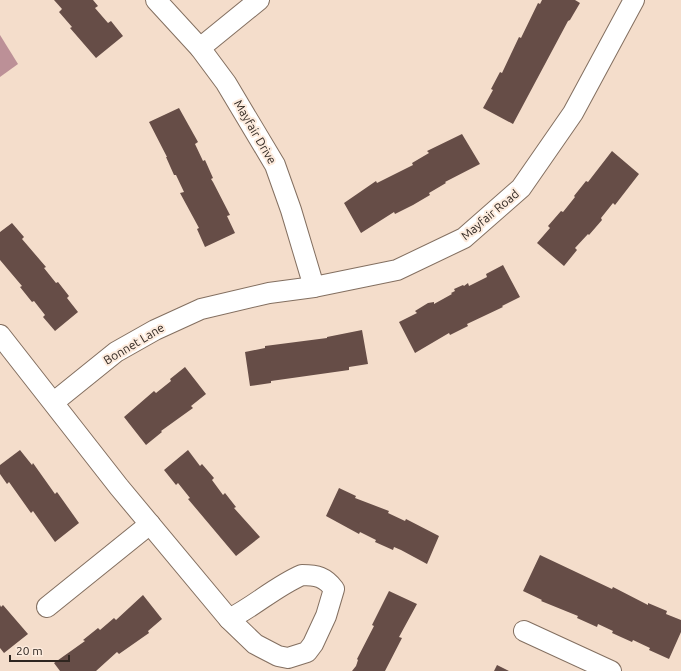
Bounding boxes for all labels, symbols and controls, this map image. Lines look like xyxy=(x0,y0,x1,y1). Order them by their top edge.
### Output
street label: Mayfair Drive xyxy=(232,97,279,166)
street label: Mayfair Road xyxy=(458,187,521,242)
street label: Bonnet Lane xyxy=(101,320,166,367)
scale bar xyxy=(10,637,69,663)
text: 20 m xyxy=(16,644,43,657)

